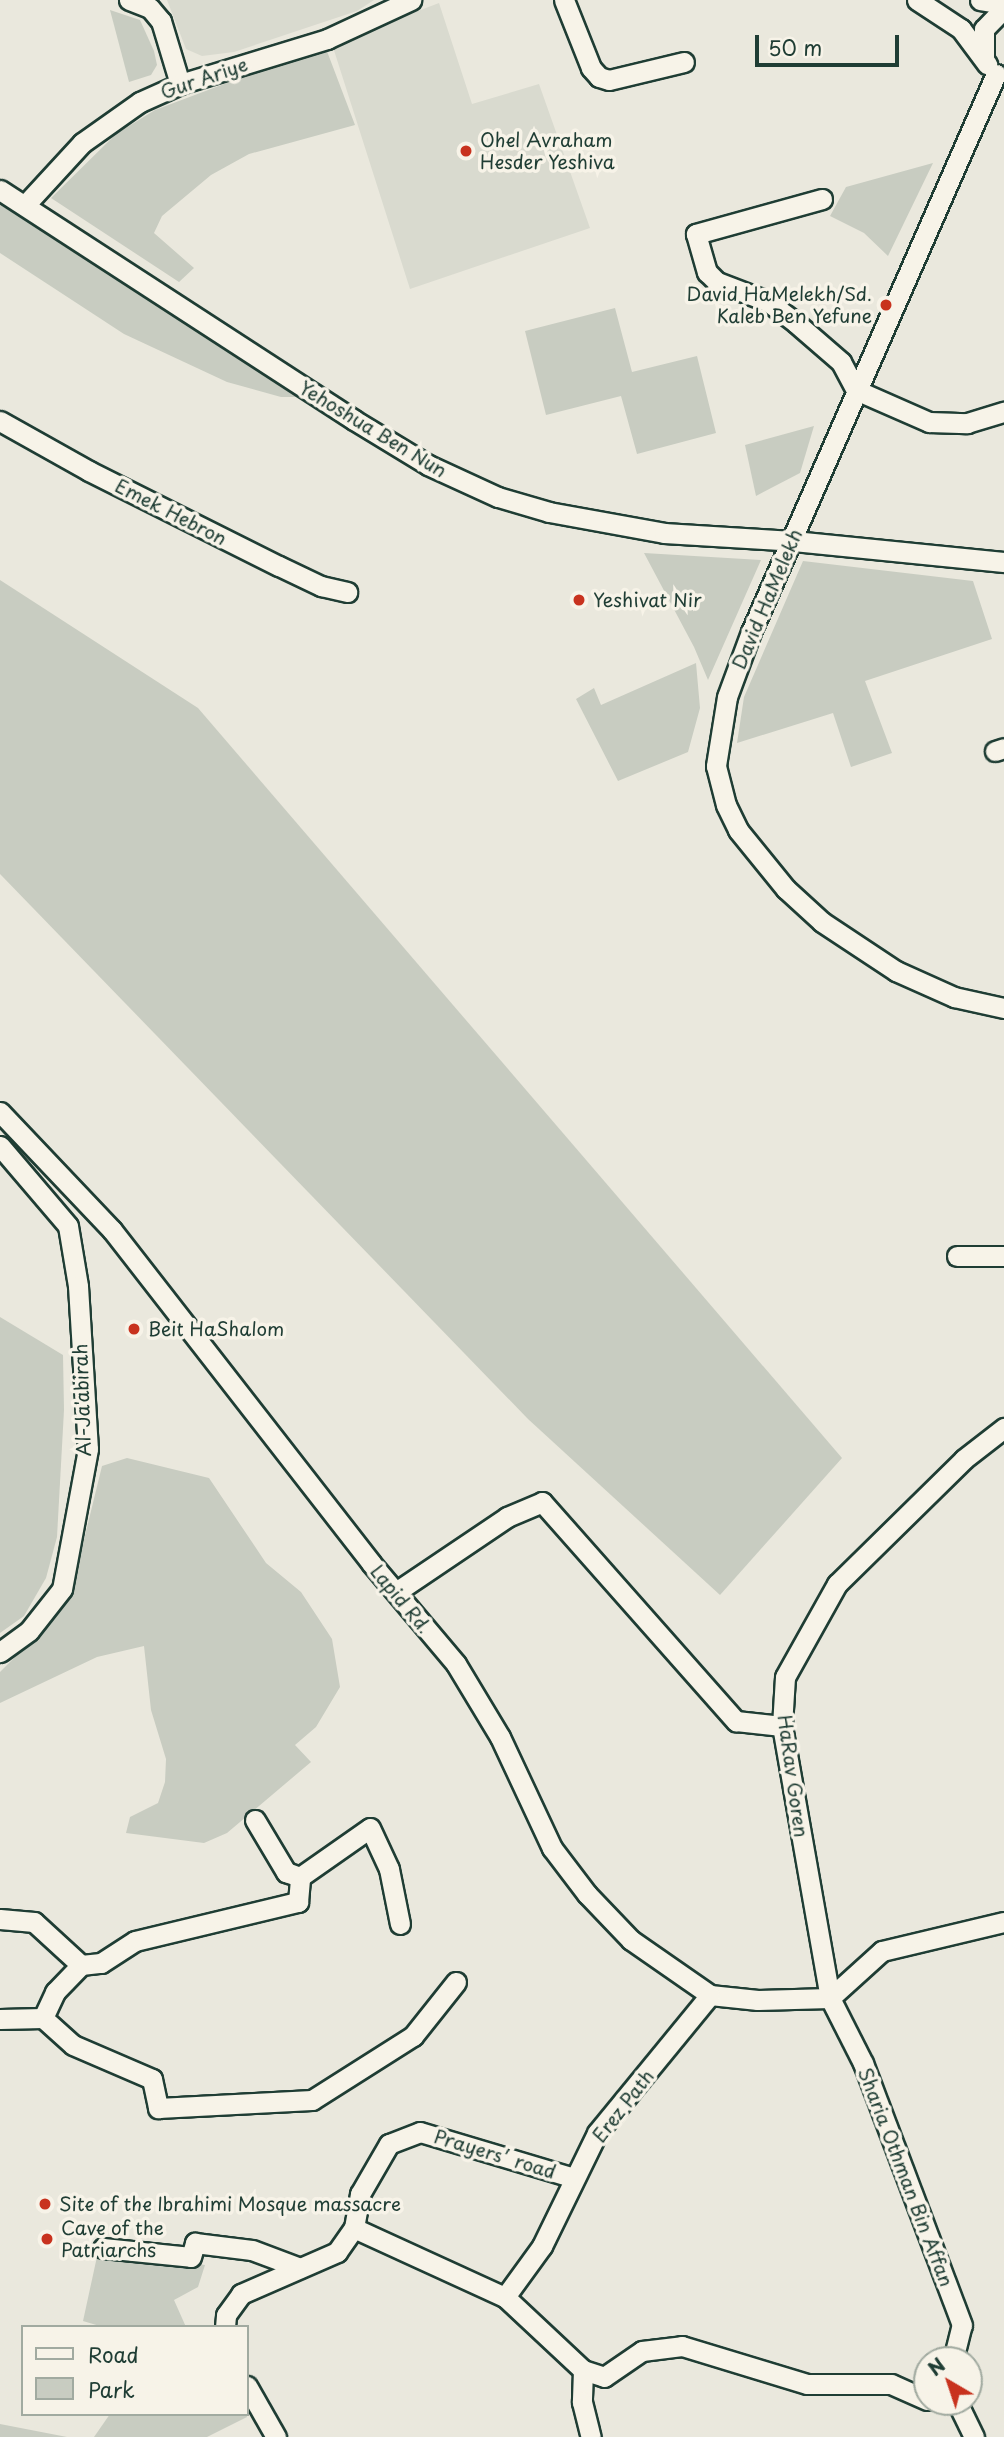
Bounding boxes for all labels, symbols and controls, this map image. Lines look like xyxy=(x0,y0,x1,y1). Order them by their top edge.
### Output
scale bar xyxy=(759,21,902,65)
text: 50 m xyxy=(768,31,822,63)
street label: Gur Ariye xyxy=(157,52,251,104)
place label: Ohel Avraham Hesder Yeshiva xyxy=(480,129,615,173)
marker: Ohel Avraham Hesder Yeshiva xyxy=(458,143,474,159)
place label: David HaMelekh/Sd. Kaleb Ben Yefune xyxy=(685,283,872,327)
marker: David HaMelekh/Sd. Kaleb Ben Yefune xyxy=(878,297,894,313)
street label: Yehoshua Ben Nun xyxy=(295,376,451,482)
street label: Emek Hebron xyxy=(111,474,231,550)
street label: David HaMelekh xyxy=(727,525,807,673)
place label: Yeshivat Nir xyxy=(593,589,702,611)
marker: Yeshivat Nir xyxy=(571,592,587,608)
place label: Beit HaShalom xyxy=(148,1318,284,1340)
marker: Beit HaShalom xyxy=(126,1321,142,1337)
street label: Al-Ja'abirah xyxy=(69,1343,95,1457)
street label: Lapid Rd. xyxy=(365,1559,437,1639)
street label: HaRav Goren xyxy=(773,1713,813,1839)
street label: Sharia Othman Bin Affan xyxy=(853,2063,959,2291)
street label: Erez Path xyxy=(587,2065,659,2147)
street label: Prayers׳ road xyxy=(433,2125,557,2183)
place label: Site of the Ibrahimi Mosque massacre xyxy=(59,2193,405,2215)
marker: Site of the Ibrahimi Mosque massacre xyxy=(37,2196,53,2212)
place label: Cave of the Patriarchs xyxy=(61,2217,165,2261)
marker: Cave of the Patriarchs xyxy=(39,2231,55,2247)
legend xyxy=(21,2325,248,2416)
text: Road xyxy=(88,2338,139,2370)
north arrow xyxy=(913,2346,983,2416)
text: N xyxy=(921,2351,951,2382)
text: Park xyxy=(88,2373,135,2405)

